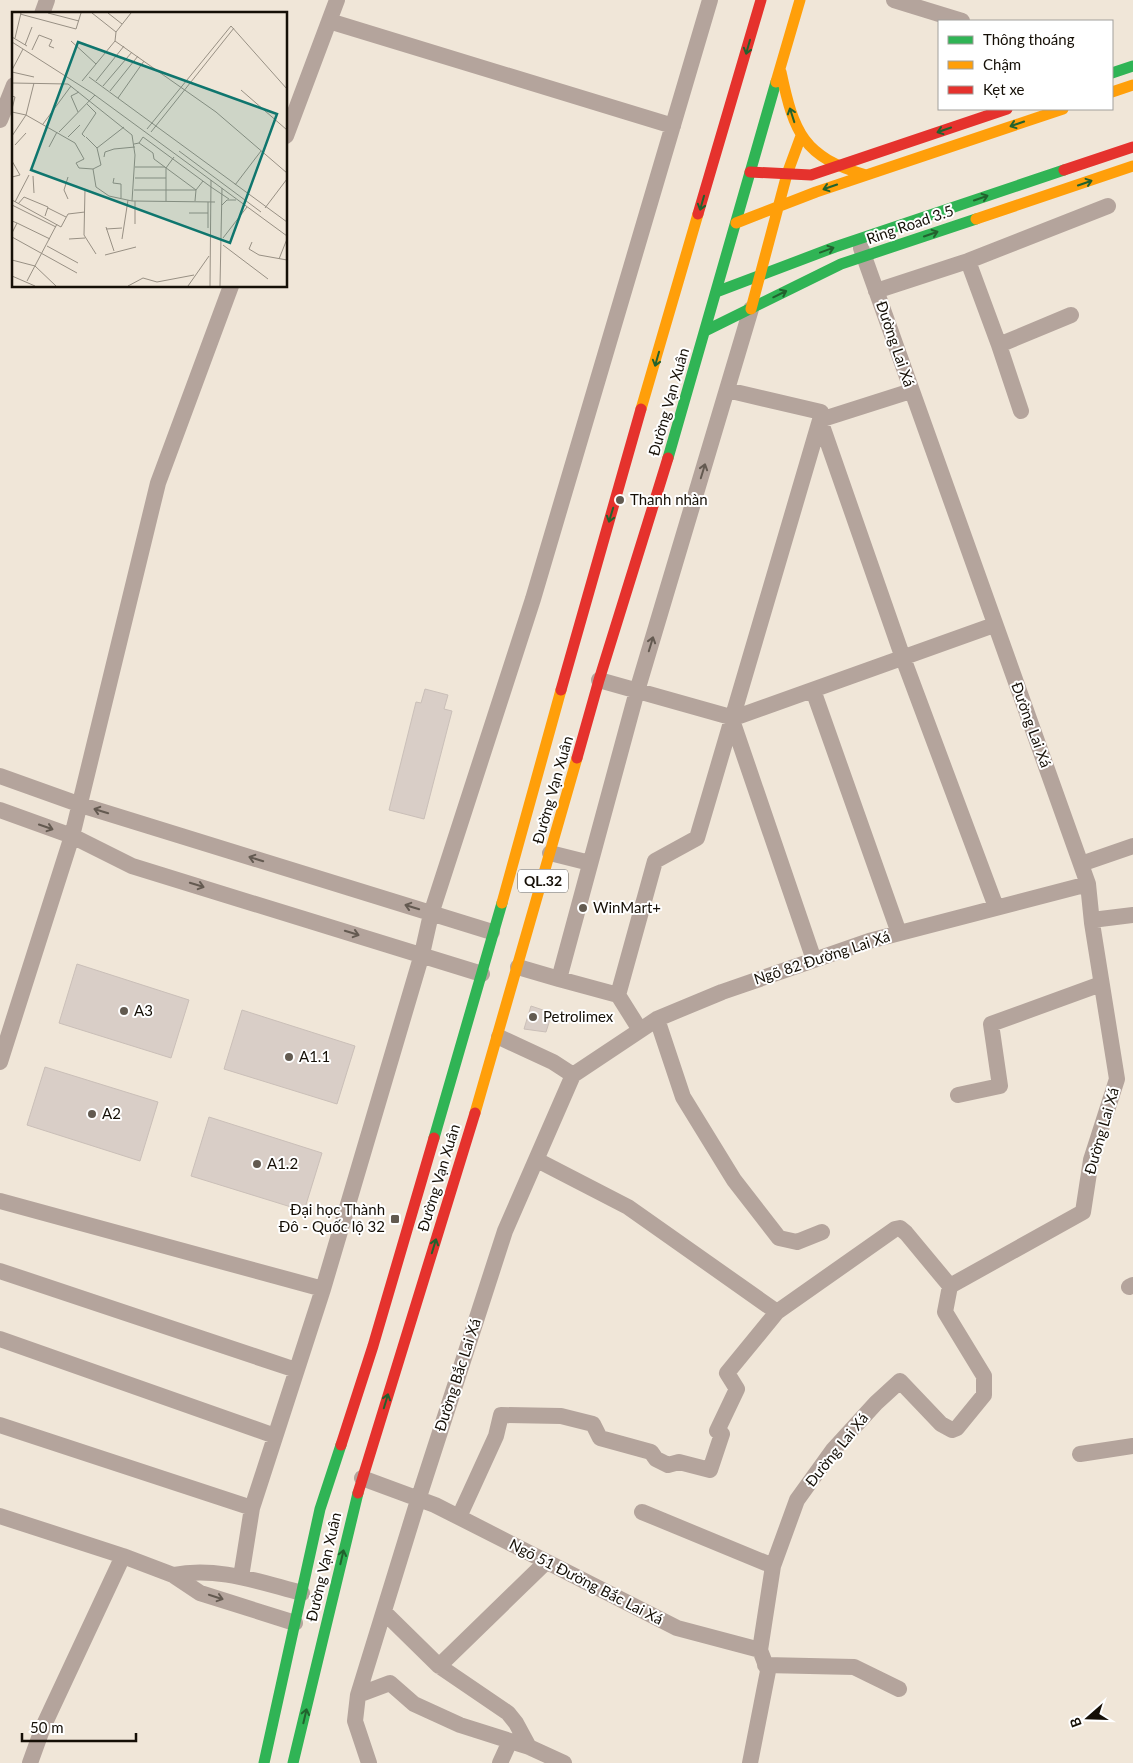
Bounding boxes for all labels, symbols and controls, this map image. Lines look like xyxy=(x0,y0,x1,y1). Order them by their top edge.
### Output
inset map xyxy=(12,12,288,288)
legend xyxy=(938,20,1113,110)
text: Thông thoáng xyxy=(983,30,1075,48)
one-way arrow xyxy=(742,38,752,54)
text: Chậm xyxy=(983,55,1021,73)
text: Kẹt xe xyxy=(983,80,1025,98)
one-way arrow xyxy=(786,108,796,124)
one-way arrow xyxy=(1009,120,1025,130)
one-way arrow xyxy=(937,126,953,135)
one-way arrow xyxy=(1076,177,1092,187)
one-way arrow xyxy=(822,183,838,193)
one-way arrow xyxy=(973,193,988,202)
one-way arrow xyxy=(696,194,706,210)
street label: Ring Road 3.5 xyxy=(864,201,956,247)
one-way arrow xyxy=(922,229,938,239)
one-way arrow xyxy=(819,245,834,254)
one-way arrow xyxy=(772,289,787,298)
street label: Đường Lai Xá xyxy=(873,298,919,389)
street label: Đường Vạn Xuân xyxy=(644,346,692,458)
one-way arrow xyxy=(651,350,661,366)
one-way arrow xyxy=(698,464,708,480)
place label: Thanh nhàn xyxy=(630,490,708,508)
marker: Thanh nhàn xyxy=(614,494,626,506)
one-way arrow xyxy=(606,506,615,522)
one-way arrow xyxy=(647,636,657,652)
street label: Đường Lai Xá xyxy=(1008,679,1056,770)
street label: Đường Vạn Xuân xyxy=(528,734,576,846)
one-way arrow xyxy=(94,806,110,815)
one-way arrow xyxy=(38,823,53,832)
one-way arrow xyxy=(249,854,265,864)
road number: QL.32 xyxy=(518,869,568,892)
one-way arrow xyxy=(189,881,205,891)
place label: WinMart+ xyxy=(593,898,661,916)
one-way arrow xyxy=(404,902,420,912)
marker: WinMart+ xyxy=(577,902,589,914)
street label: Ngõ 82 Đường Lai Xá xyxy=(751,927,892,988)
one-way arrow xyxy=(344,928,360,938)
place label: A3 xyxy=(134,1001,153,1019)
marker: A3 xyxy=(118,1005,130,1017)
place label: Petrolimex xyxy=(543,1007,614,1025)
marker: Petrolimex xyxy=(527,1011,539,1023)
place label: A1.1 xyxy=(299,1047,330,1065)
marker: A1.1 xyxy=(283,1051,295,1063)
street label: Đường Lai Xá xyxy=(1080,1085,1122,1176)
place label: A2 xyxy=(102,1104,121,1122)
marker: A2 xyxy=(86,1108,98,1120)
street label: Đường Vạn Xuân xyxy=(413,1122,463,1234)
place label: A1.2 xyxy=(267,1154,298,1172)
marker: A1.2 xyxy=(251,1158,263,1170)
place label: Đại học Thành Đô - Quốc lộ 32 xyxy=(279,1200,385,1235)
marker: Đại học Thành Đô - Quốc lộ 32 xyxy=(389,1213,401,1225)
one-way arrow xyxy=(430,1239,439,1254)
street label: Đường Bắc Lai Xá xyxy=(430,1316,484,1433)
one-way arrow xyxy=(382,1394,392,1410)
street label: Đường Lai Xá xyxy=(801,1409,871,1490)
street label: Đường Vạn Xuân xyxy=(302,1510,344,1623)
street label: Ngõ 51 Đường Bắc Lai Xá xyxy=(507,1534,666,1628)
one-way arrow xyxy=(338,1550,347,1566)
one-way arrow xyxy=(207,1593,223,1603)
north arrow xyxy=(1063,1693,1113,1743)
one-way arrow xyxy=(300,1708,310,1724)
scale bar xyxy=(22,1710,136,1742)
text: B xyxy=(1066,1715,1085,1730)
text: 50 m xyxy=(30,1718,64,1736)

